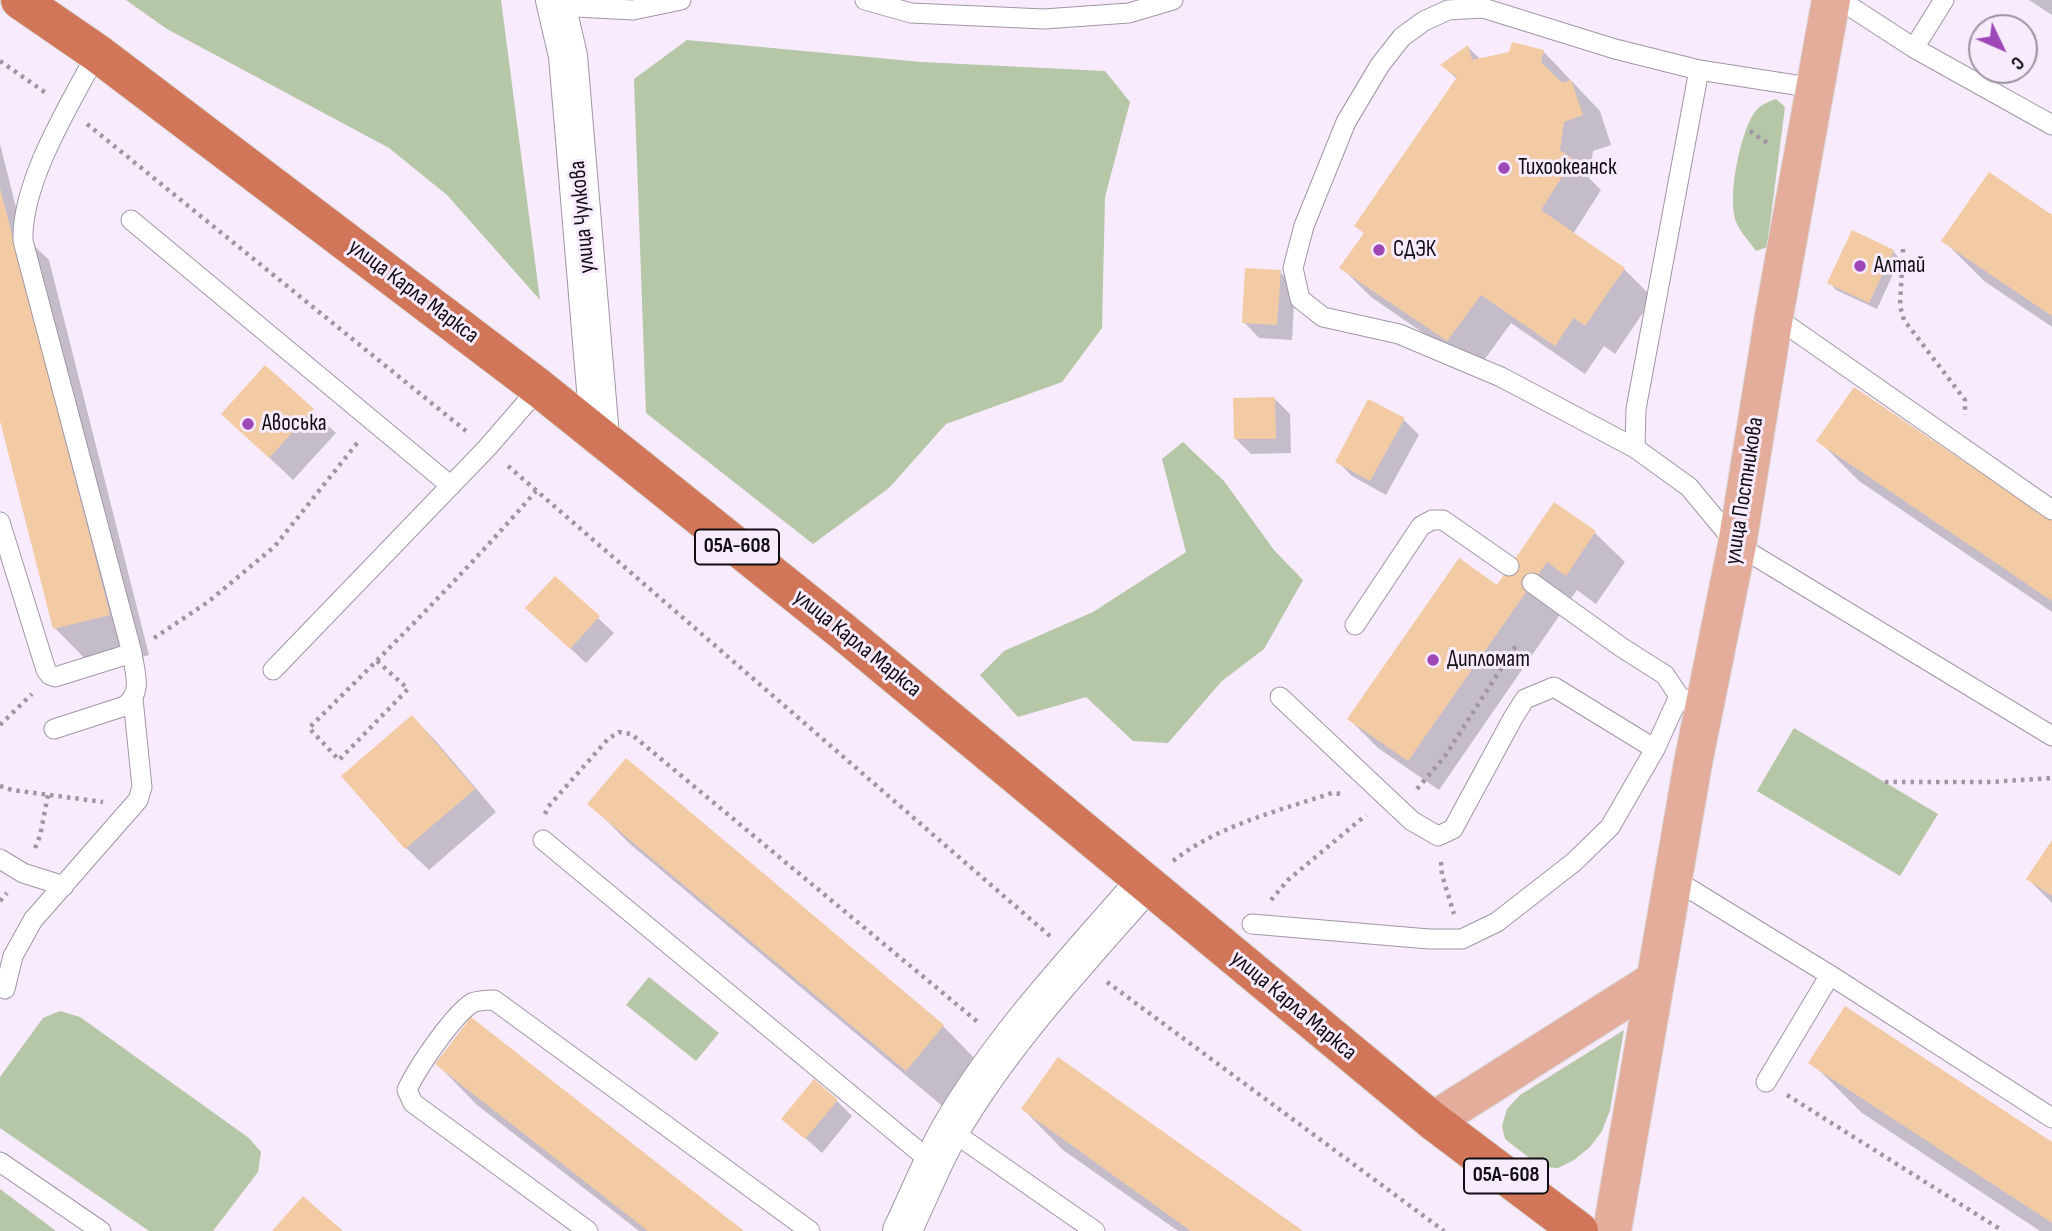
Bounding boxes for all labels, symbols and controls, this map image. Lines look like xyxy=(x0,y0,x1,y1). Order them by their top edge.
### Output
north arrow xyxy=(1968,14,2038,84)
text: С xyxy=(2005,51,2029,74)
place label: Тихоокеанск xyxy=(1518,154,1617,182)
street label: улица Чулкова xyxy=(564,160,602,274)
marker: Тихоокеанск xyxy=(1496,160,1512,176)
street label: улица Карла Маркса xyxy=(342,234,484,350)
place label: СДЭК xyxy=(1393,236,1436,264)
marker: СДЭК xyxy=(1371,242,1387,258)
place label: Алтай xyxy=(1874,252,1925,280)
marker: Алтай xyxy=(1852,258,1868,274)
place label: Авоська xyxy=(262,410,327,438)
street label: улица Постникова xyxy=(1720,415,1770,567)
marker: Авоська xyxy=(240,416,256,432)
road number: 05А-608 xyxy=(695,530,779,564)
street label: улица Карла Маркса xyxy=(788,584,926,704)
place label: Дипломат xyxy=(1447,646,1530,674)
marker: Дипломат xyxy=(1425,652,1441,668)
street label: улица Карла Маркса xyxy=(1224,945,1362,1067)
road number: 05А-608 xyxy=(1464,1158,1548,1194)

